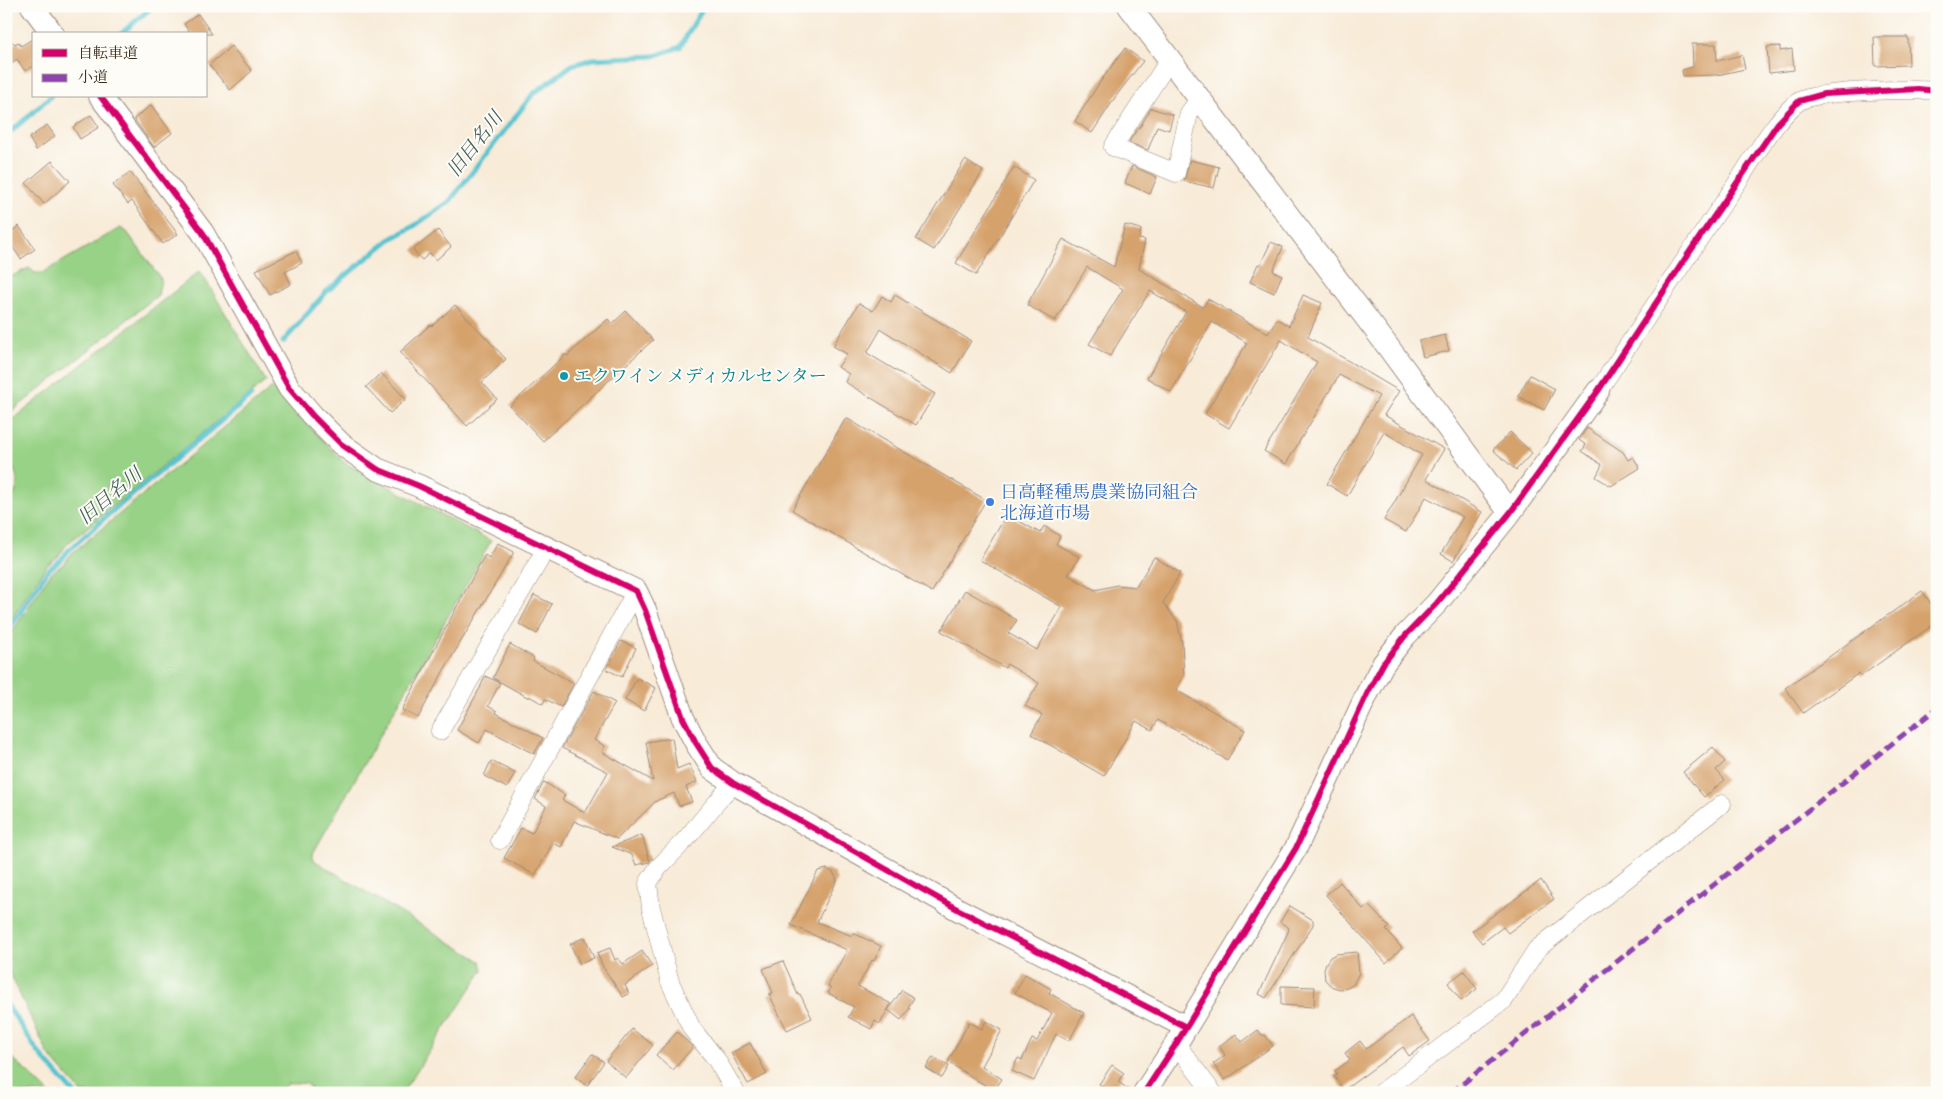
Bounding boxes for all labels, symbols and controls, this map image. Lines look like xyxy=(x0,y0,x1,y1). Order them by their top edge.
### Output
legend xyxy=(32,32,208,98)
text: 自転車道 xyxy=(78,43,138,63)
text: 小道 xyxy=(78,67,108,87)
water label: 旧目名川 xyxy=(441,104,510,182)
place label: エクワイン メディカルセンター xyxy=(574,364,827,388)
marker: エクワイン メディカルセンター xyxy=(558,370,570,382)
water label: 旧目名川 xyxy=(73,460,149,530)
place label: 日高軽種馬農業協同組合 北海道市場 xyxy=(1000,480,1198,525)
marker: 日高軽種馬農業協同組合 北海道市場 xyxy=(984,496,996,508)

